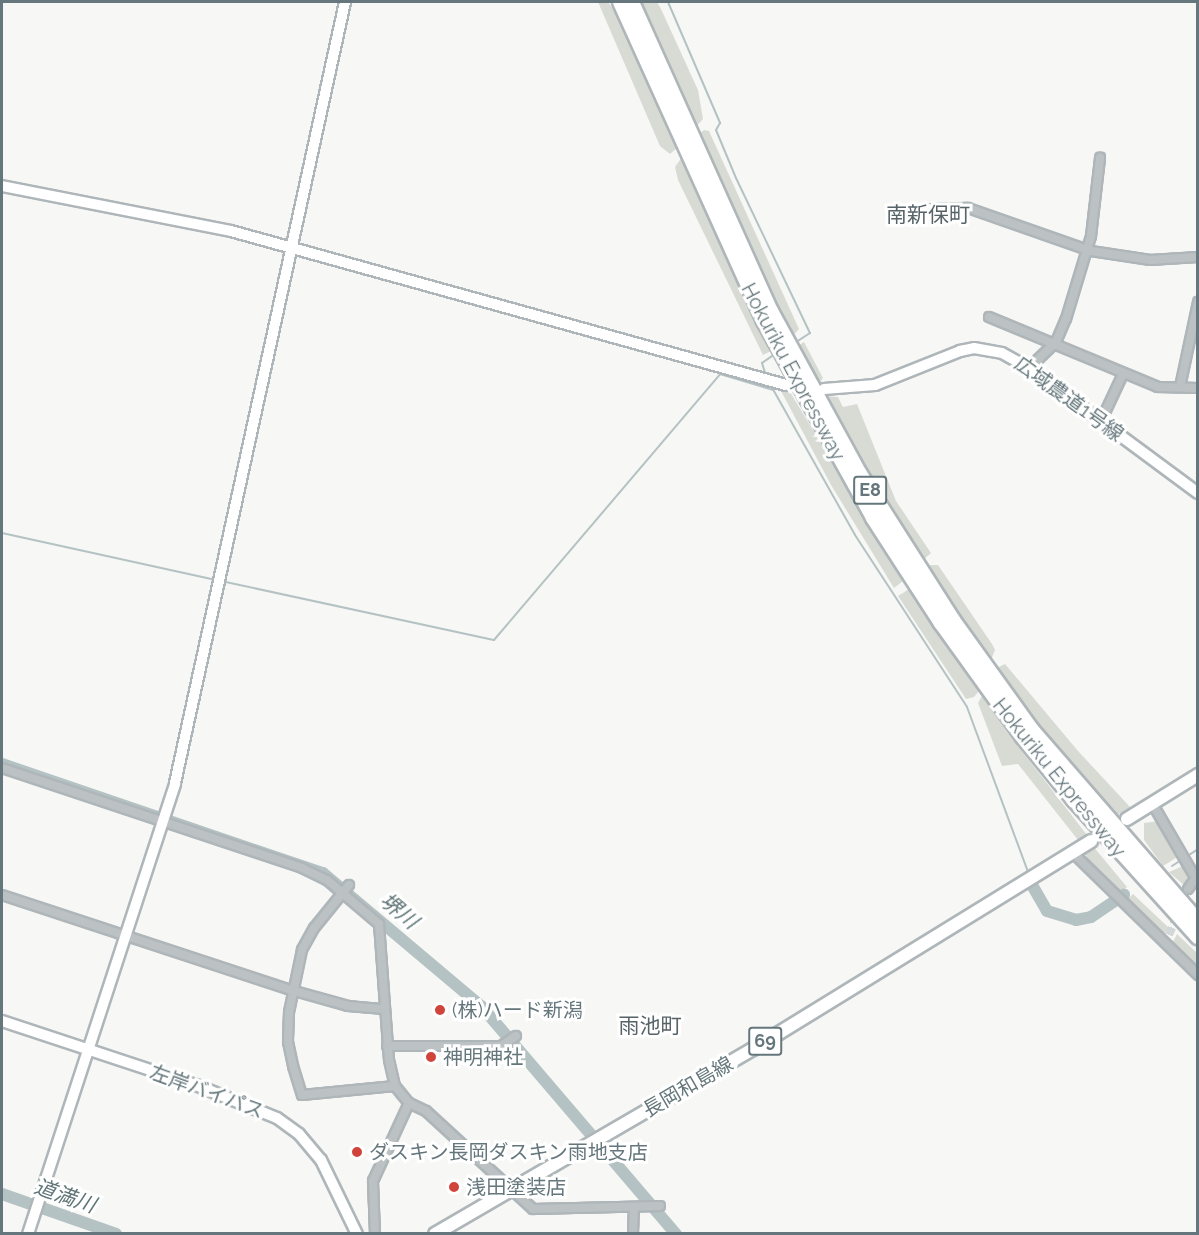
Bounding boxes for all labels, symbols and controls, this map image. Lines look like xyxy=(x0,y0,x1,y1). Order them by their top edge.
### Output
district label: 南新保町 xyxy=(886,202,970,228)
street label: Hokuriku Expressway xyxy=(736,279,850,465)
street label: 広域農道1号線 xyxy=(1010,352,1128,446)
road number: E8 xyxy=(852,475,888,505)
street label: Hokuriku Expressway xyxy=(988,694,1130,862)
water label: 堺川 xyxy=(375,888,423,934)
place label: (株)ハード新潟 xyxy=(452,998,583,1022)
marker: (株)ハード新潟 xyxy=(433,1003,447,1017)
district label: 雨池町 xyxy=(619,1013,681,1039)
road number: 69 xyxy=(747,1026,783,1056)
place label: 神明神社 xyxy=(443,1045,523,1069)
marker: 神明神社 xyxy=(424,1050,438,1064)
street label: 長岡和島線 xyxy=(639,1052,737,1122)
street label: 左岸バイパス xyxy=(147,1060,267,1124)
place label: ダスキン長岡ダスキン雨地支店 xyxy=(369,1140,649,1164)
marker: ダスキン長岡ダスキン雨地支店 xyxy=(350,1145,364,1159)
water label: 道満川 xyxy=(31,1174,99,1218)
place label: 浅田塗装店 xyxy=(466,1175,566,1199)
marker: 浅田塗装店 xyxy=(447,1180,461,1194)

